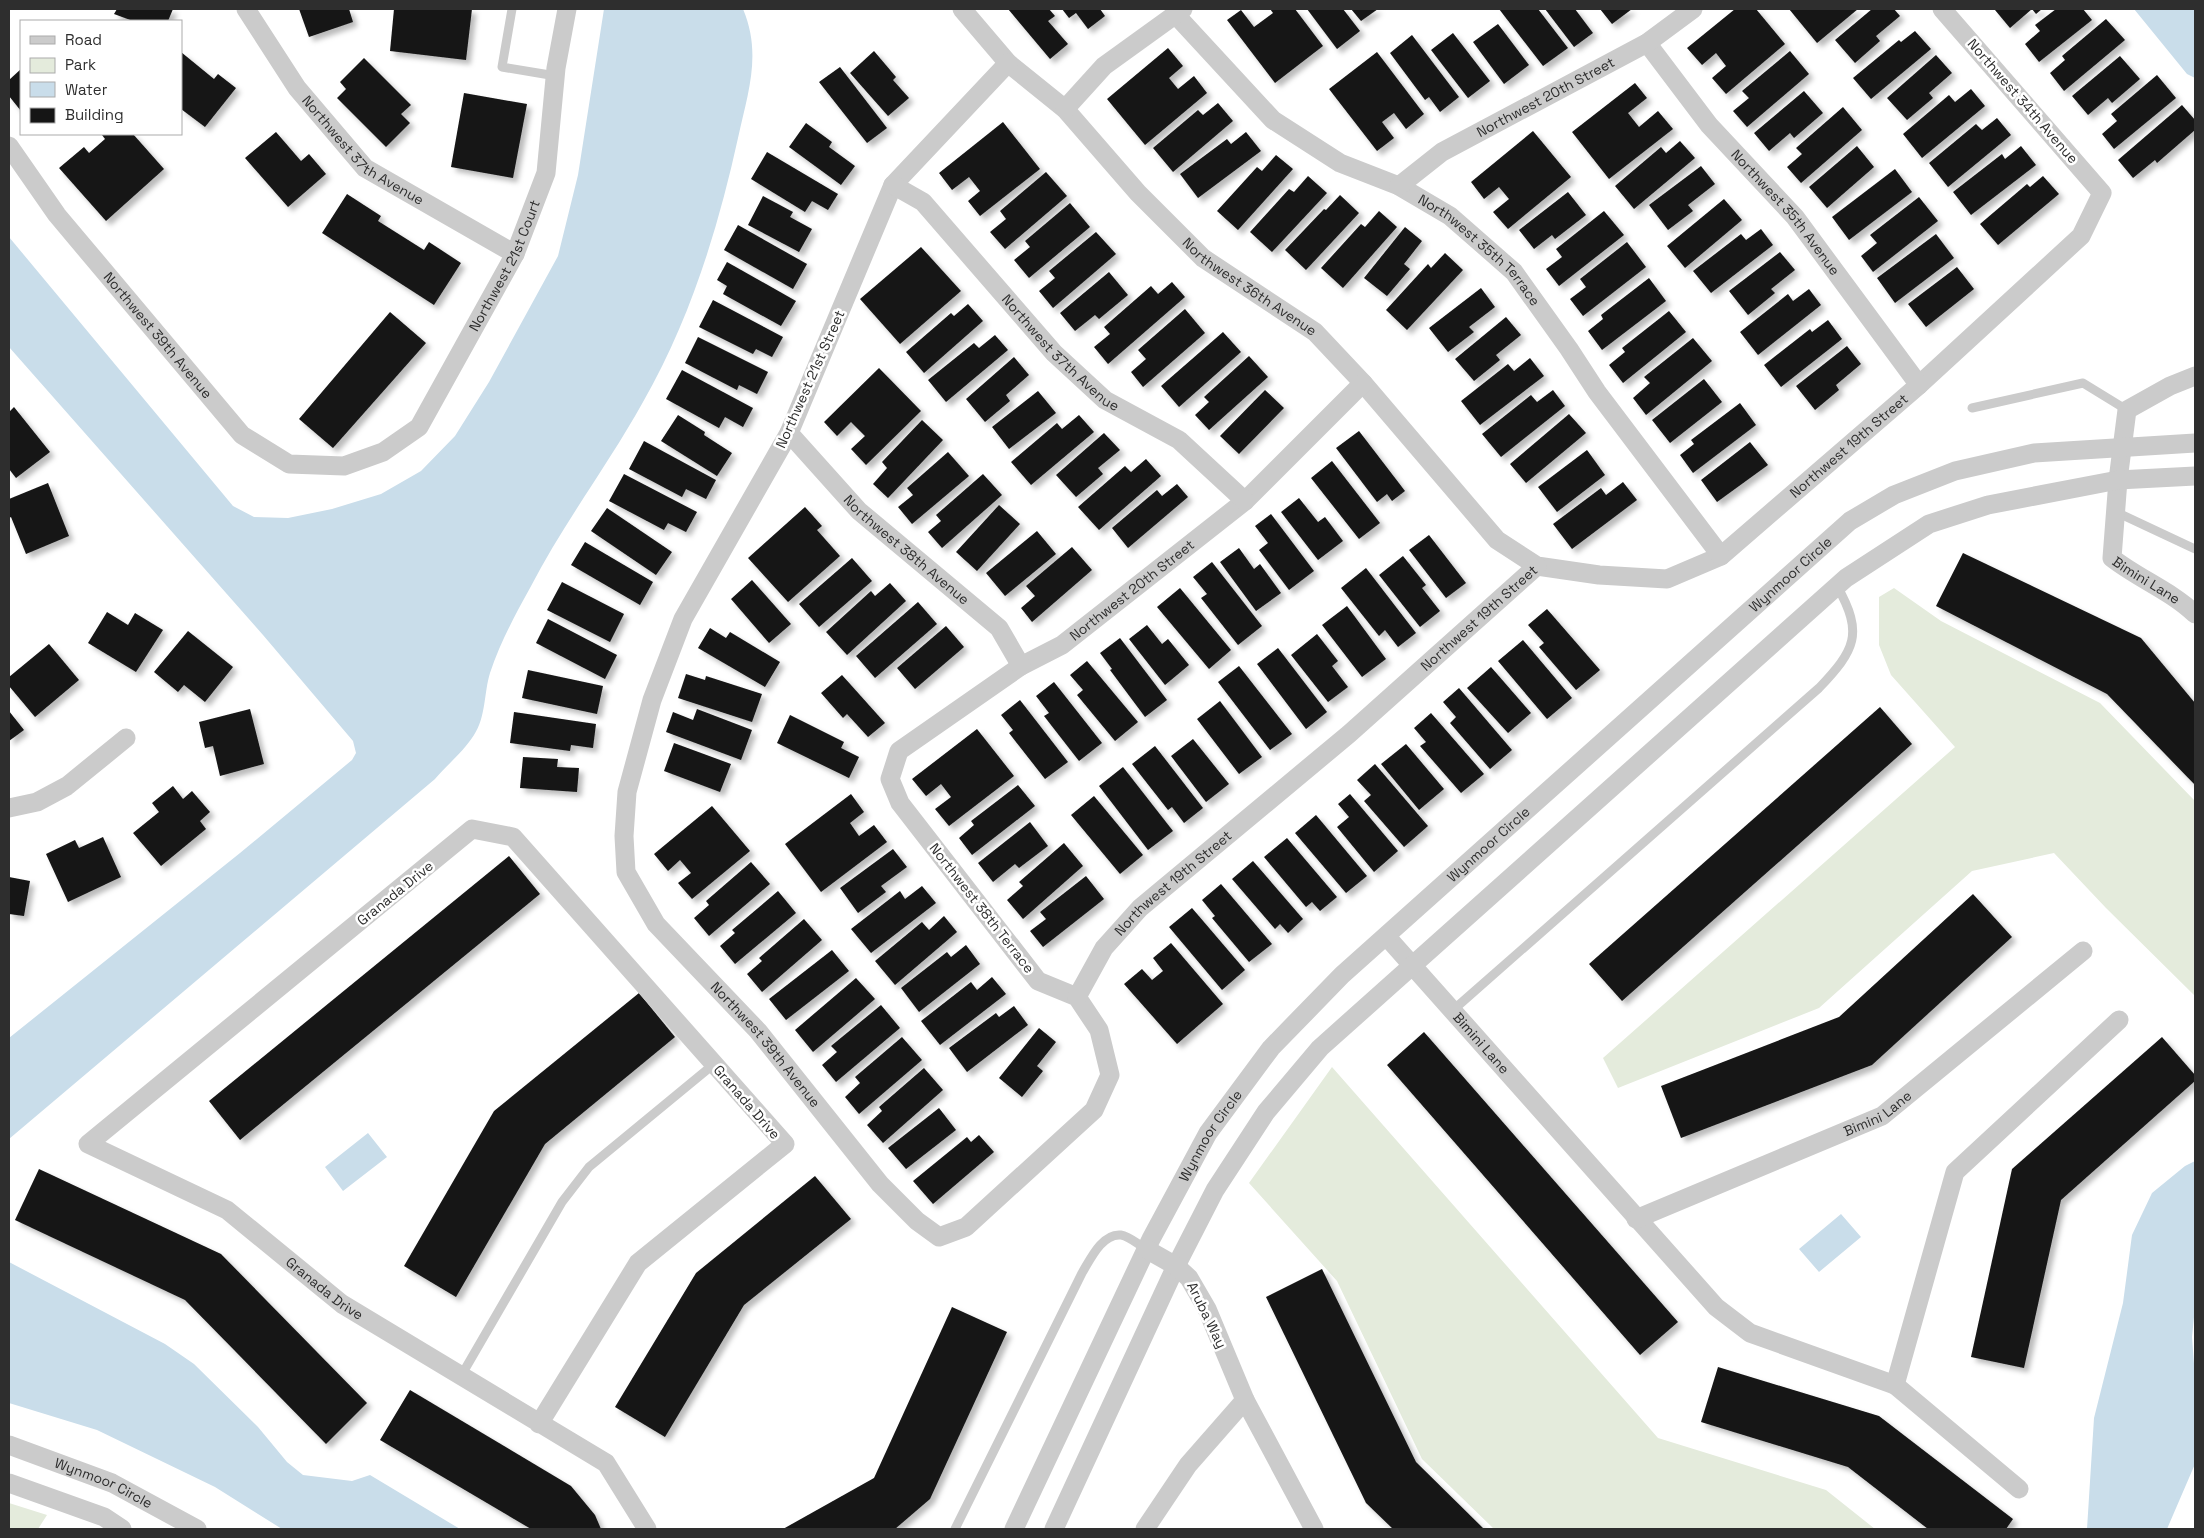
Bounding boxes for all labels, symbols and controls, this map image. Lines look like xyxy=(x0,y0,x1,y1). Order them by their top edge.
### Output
legend xyxy=(20,20,182,135)
text: Road xyxy=(65,30,102,49)
street label: Northwest 34th Avenue xyxy=(1964,35,2082,167)
street label: Northwest 20th Street xyxy=(1473,53,1618,141)
text: Park xyxy=(65,55,96,74)
text: Water xyxy=(65,80,108,99)
street label: Northwest 37th Avenue xyxy=(298,92,427,209)
text: Building xyxy=(65,105,124,124)
street label: Northwest 35th Avenue xyxy=(1727,145,1844,279)
street label: Northwest 35th Terrace xyxy=(1415,190,1544,309)
street label: Northwest 21st Court xyxy=(465,197,544,335)
street label: Northwest 36th Avenue xyxy=(1179,234,1320,340)
street label: Northwest 39th Avenue xyxy=(100,268,216,402)
street label: Northwest 37th Avenue xyxy=(998,290,1122,415)
street label: Northwest 21st Street xyxy=(771,307,849,451)
street label: Northwest 19th Street xyxy=(1786,390,1912,502)
street label: Northwest 38th Avenue xyxy=(840,491,973,608)
street label: Wynmoor Circle xyxy=(1745,533,1836,616)
street label: Northwest 20th Street xyxy=(1066,535,1198,645)
street label: Bimini Lane xyxy=(2109,552,2184,608)
street label: Northwest 19th Street xyxy=(1417,561,1541,675)
street label: Wynmoor Circle xyxy=(1443,802,1534,886)
street label: Northwest 19th Street xyxy=(1110,826,1235,939)
street label: Northwest 38th Terrace xyxy=(926,839,1038,977)
street label: Granada Drive xyxy=(353,857,437,929)
street label: Northwest 39th Avenue xyxy=(707,978,824,1111)
street label: Bimini Lane xyxy=(1449,1009,1513,1078)
street label: Granada Drive xyxy=(710,1061,784,1143)
street label: Wynmoor Circle xyxy=(1175,1086,1246,1185)
street label: Bimini Lane xyxy=(1841,1087,1915,1140)
street label: Granada Drive xyxy=(282,1253,367,1324)
street label: Aruba Way xyxy=(1183,1279,1231,1351)
street label: Wynmoor Circle xyxy=(52,1454,156,1512)

